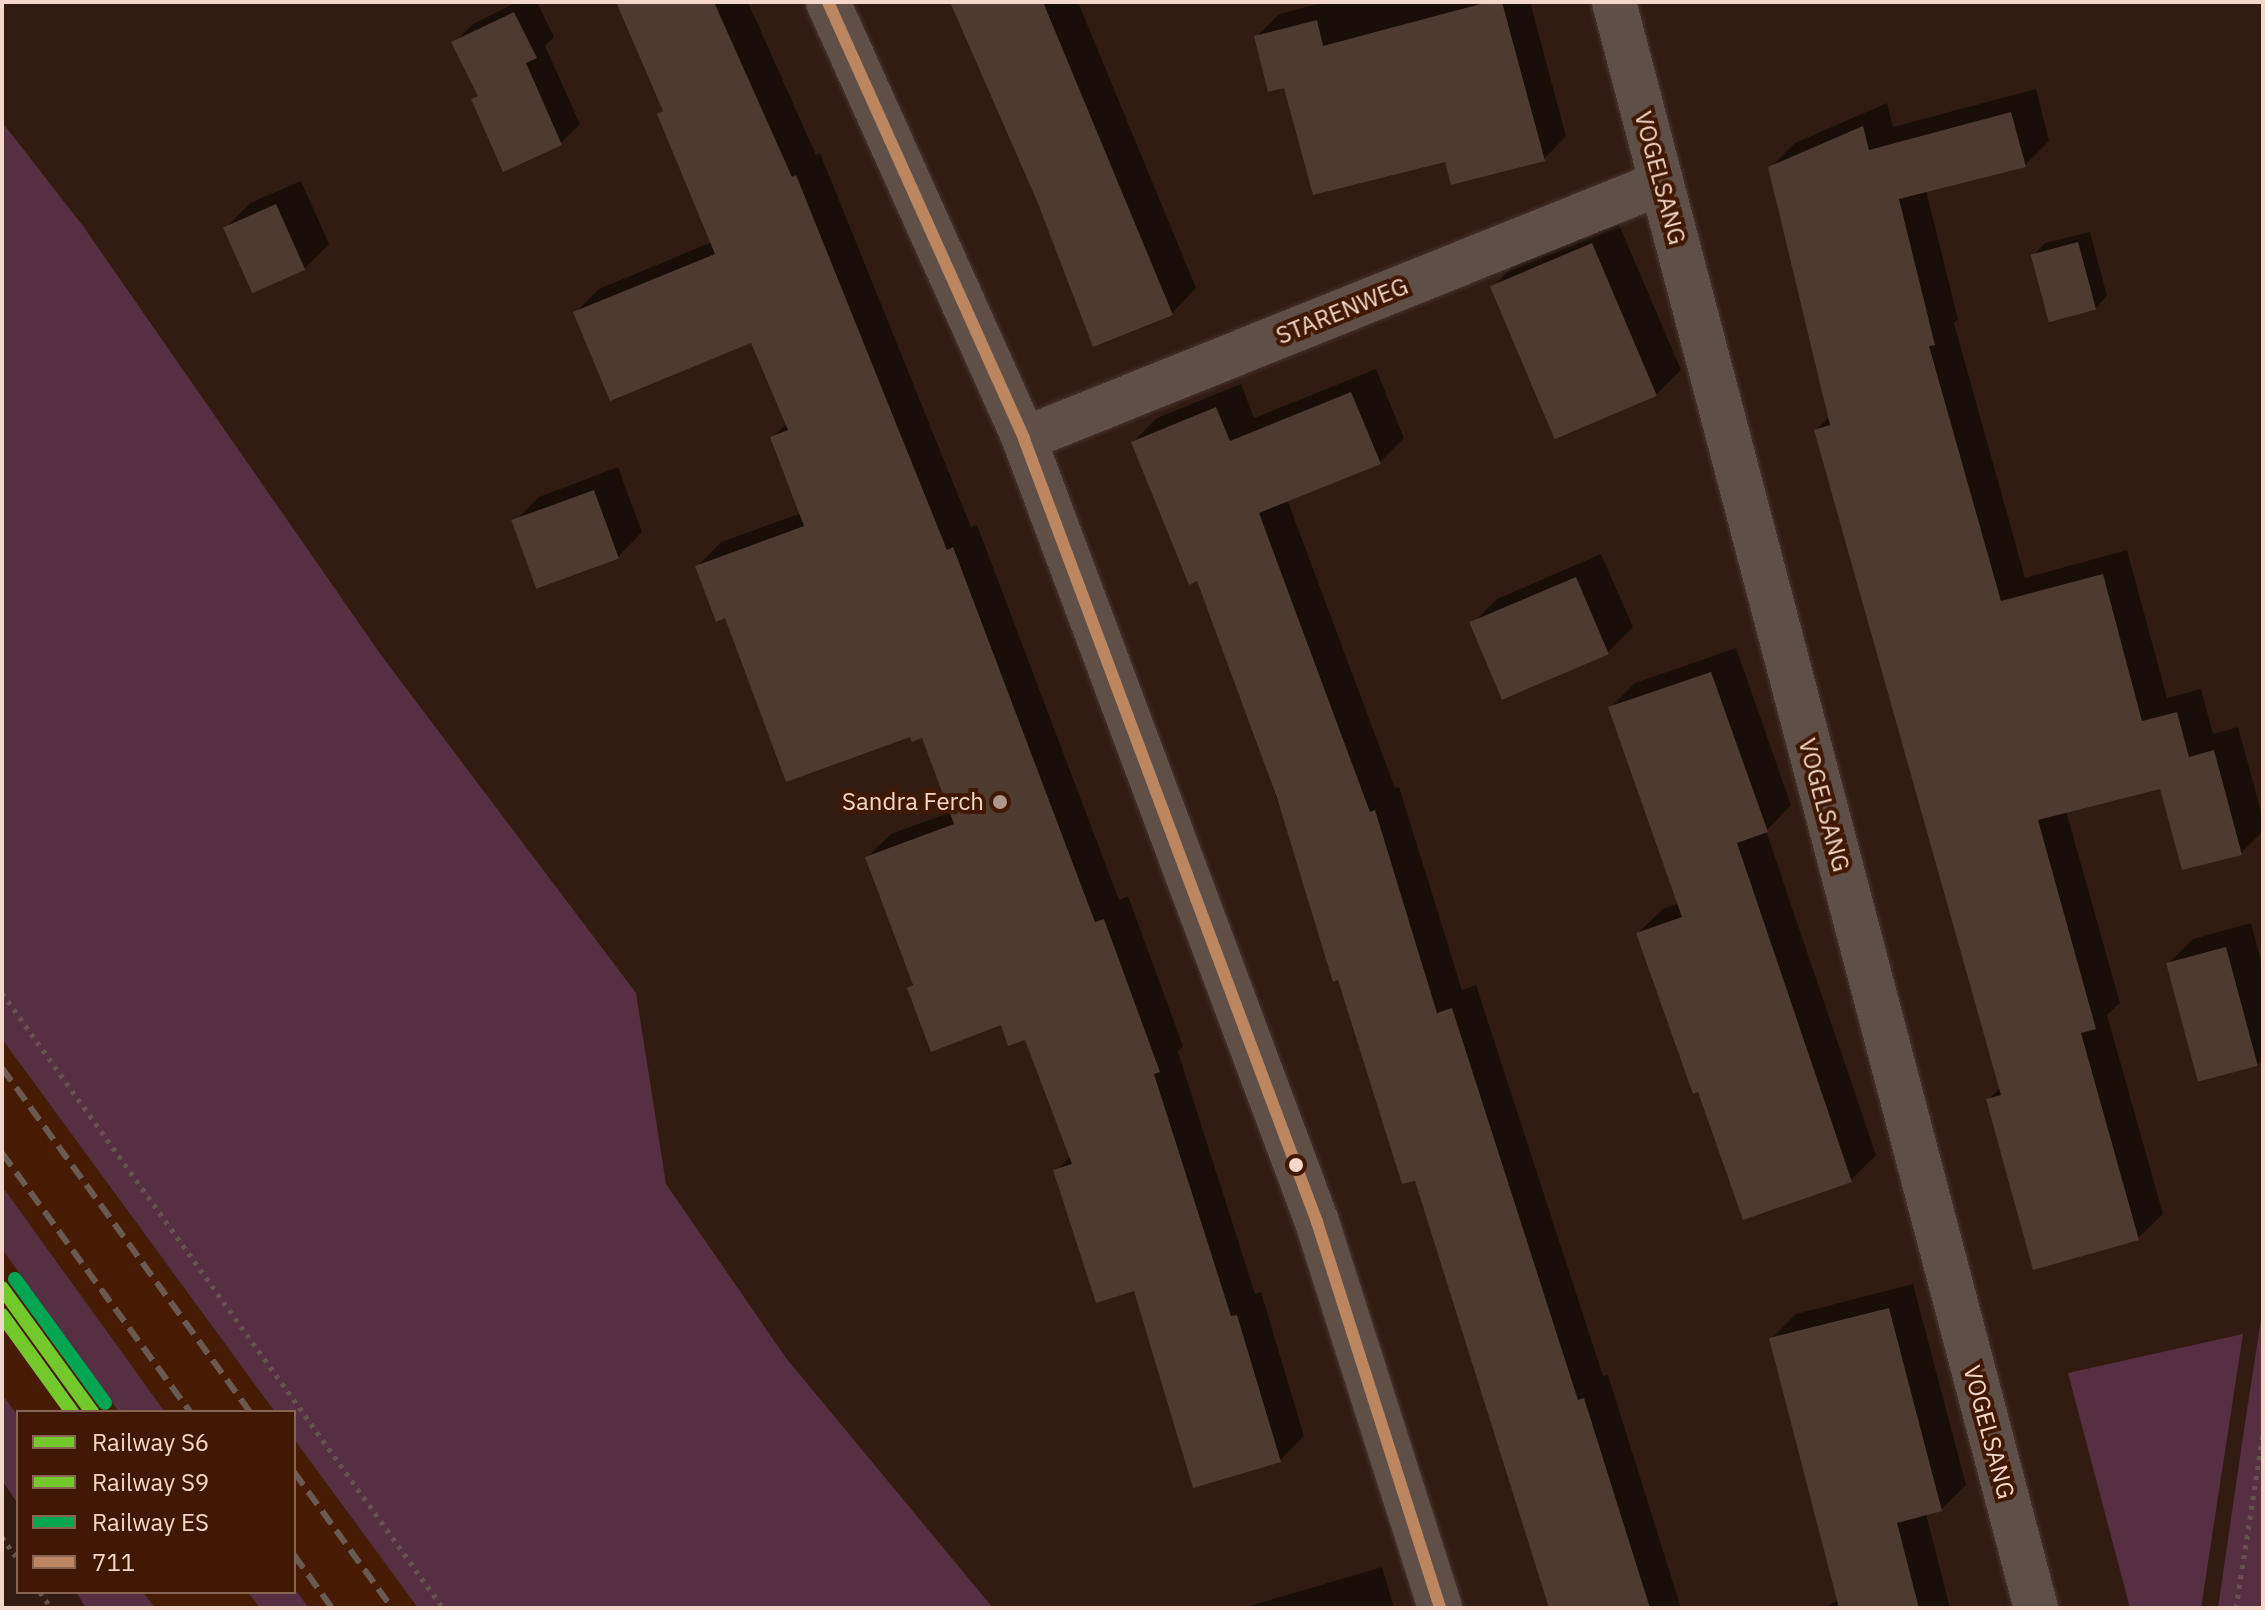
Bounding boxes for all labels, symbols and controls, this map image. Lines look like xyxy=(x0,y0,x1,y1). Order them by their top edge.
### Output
street label: VOGELSANG xyxy=(1628,108,1692,248)
street label: STARENWEG xyxy=(1272,272,1412,350)
street label: VOGELSANG xyxy=(1792,735,1856,875)
place label: Sandra Ferch xyxy=(842,788,984,816)
marker: Sandra Ferch xyxy=(991,793,1009,811)
unlabelled marker xyxy=(1288,1157,1304,1173)
street label: VOGELSANG xyxy=(1957,1362,2021,1502)
legend xyxy=(16,1410,296,1594)
text: Railway S6 xyxy=(92,1426,209,1458)
text: Railway S9 xyxy=(92,1466,209,1498)
text: Railway ES xyxy=(92,1506,209,1538)
text: 711 xyxy=(92,1546,135,1578)

